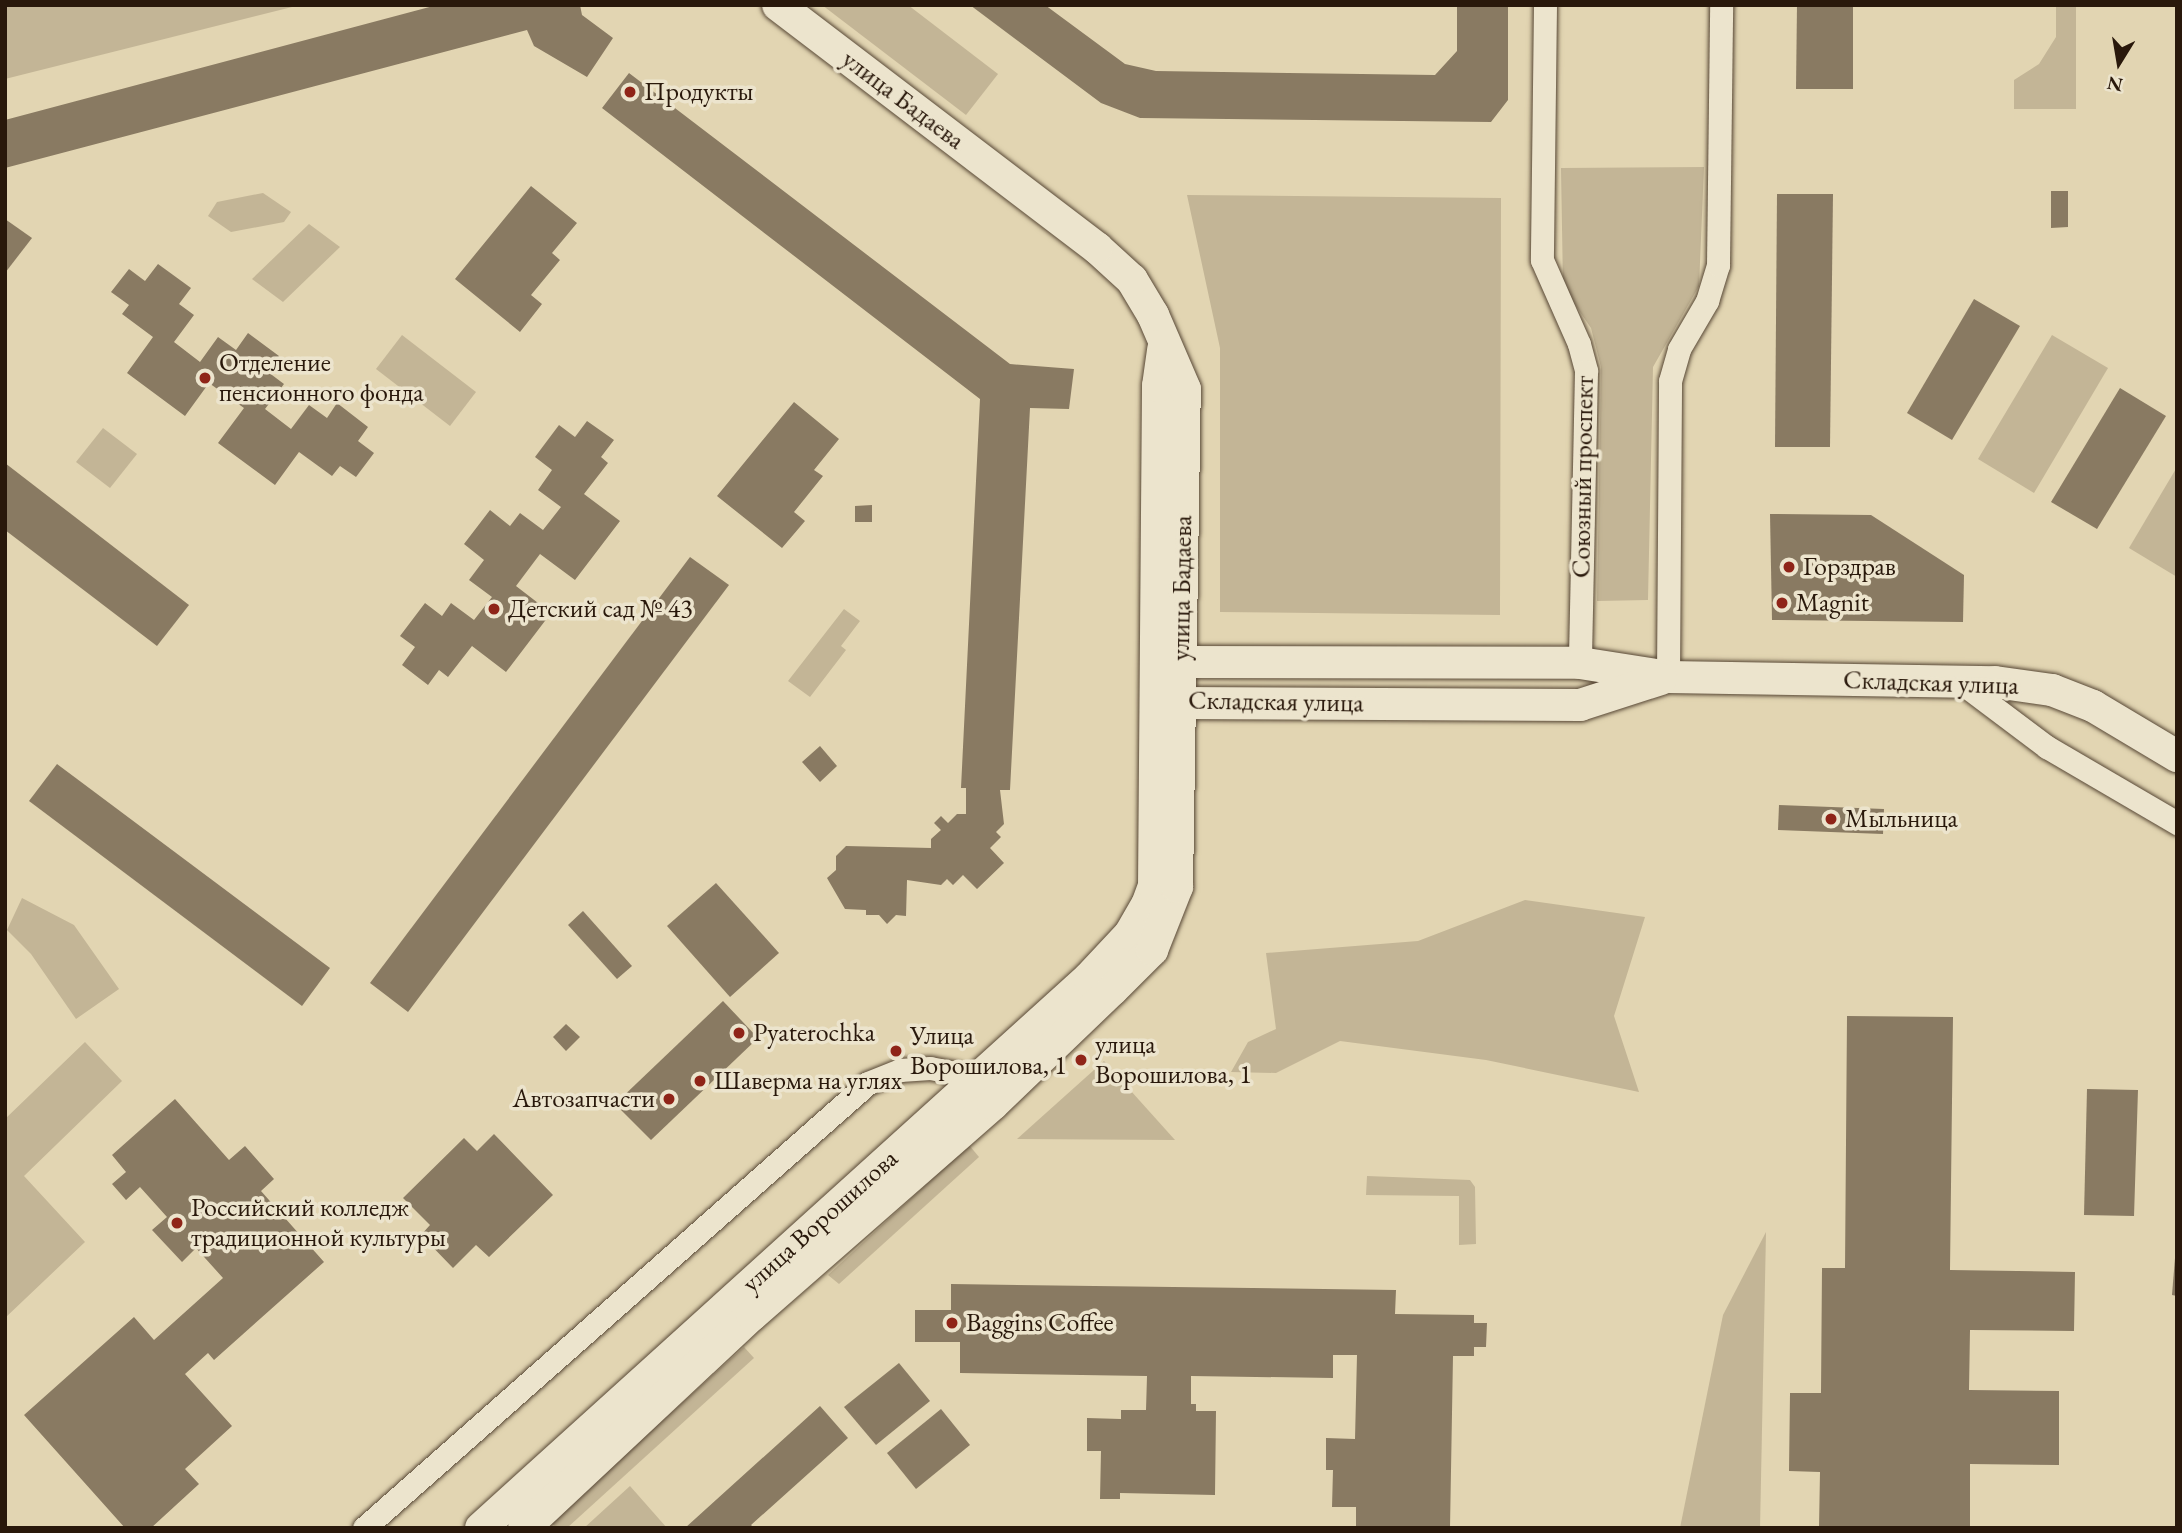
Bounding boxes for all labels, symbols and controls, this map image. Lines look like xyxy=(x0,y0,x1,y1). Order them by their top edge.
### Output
north arrow xyxy=(2084,28,2154,98)
street label: улица Бадаева xyxy=(836,44,970,156)
text: N xyxy=(2105,70,2125,98)
place label: Продукты xyxy=(644,76,753,108)
marker: Продукты xyxy=(622,84,638,100)
place label: Отделение пенсионного фонда xyxy=(219,347,424,408)
marker: Отделение пенсионного фонда xyxy=(197,370,213,386)
street label: Союзный проспект xyxy=(1566,376,1600,578)
street label: улица Бадаева xyxy=(1165,515,1199,661)
place label: Горздрав xyxy=(1803,551,1896,583)
marker: Горздрав xyxy=(1781,559,1797,575)
place label: Magnit xyxy=(1796,587,1869,619)
place label: Детский сад № 43 xyxy=(508,593,693,625)
marker: Magnit xyxy=(1774,595,1790,611)
marker: Детский сад № 43 xyxy=(486,601,502,617)
street label: Складская улица xyxy=(1843,664,2019,702)
street label: Складская улица xyxy=(1188,685,1364,719)
place label: Мыльница xyxy=(1845,803,1958,835)
marker: Мыльница xyxy=(1823,811,1839,827)
place label: Pyaterochka xyxy=(753,1017,875,1049)
place label: Улица Ворошилова, 1 xyxy=(910,1020,1067,1082)
marker: Pyaterochka xyxy=(731,1025,747,1041)
place label: улица Ворошилова, 1 xyxy=(1095,1029,1252,1090)
marker: Улица Ворошилова, 1 xyxy=(888,1043,904,1059)
marker: улица Ворошилова, 1 xyxy=(1073,1052,1089,1068)
place label: Шаверма на углях xyxy=(714,1065,902,1097)
marker: Шаверма на углях xyxy=(692,1073,708,1089)
place label: Автозапчасти xyxy=(512,1083,655,1115)
marker: Автозапчасти xyxy=(661,1091,677,1107)
street label: улица Ворошилова xyxy=(736,1143,904,1299)
place label: Российский колледж традиционной культуры xyxy=(191,1192,446,1254)
marker: Российский колледж традиционной культуры xyxy=(169,1215,185,1231)
place label: Baggins Coffee xyxy=(966,1307,1114,1339)
marker: Baggins Coffee xyxy=(944,1315,960,1331)

